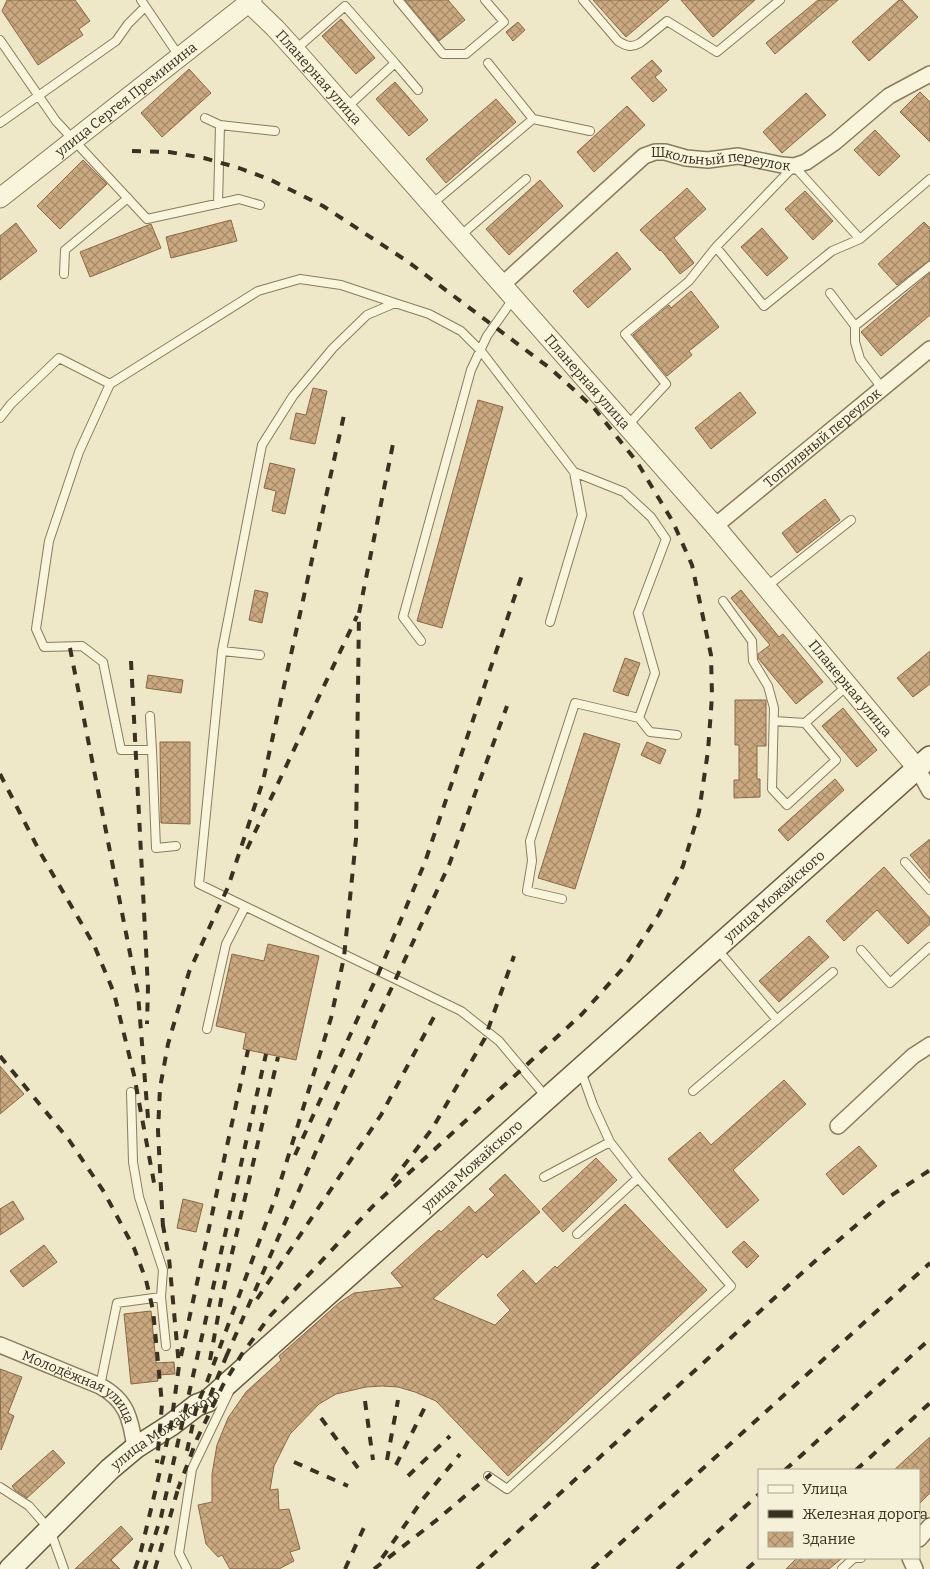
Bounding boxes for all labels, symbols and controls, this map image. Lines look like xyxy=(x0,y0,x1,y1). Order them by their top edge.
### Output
street label: Планерная улица xyxy=(272,27,365,129)
street label: улица Сергея Преминина xyxy=(51,38,201,161)
street label: Школьный переулок xyxy=(651,144,792,175)
street label: Планерная улица xyxy=(541,331,634,433)
street label: Топливный переулок xyxy=(761,384,885,491)
street label: Планерная улица xyxy=(805,637,896,741)
street label: улица Можайского xyxy=(720,847,829,946)
street label: улица Можайского xyxy=(418,1116,526,1216)
street label: Молодёжная улица xyxy=(20,1347,138,1426)
street label: улица Можайского xyxy=(107,1386,224,1474)
legend xyxy=(758,1469,920,1559)
text: Улица xyxy=(802,1480,848,1498)
text: Железная дорога xyxy=(802,1505,928,1523)
text: Здание xyxy=(802,1530,856,1548)

